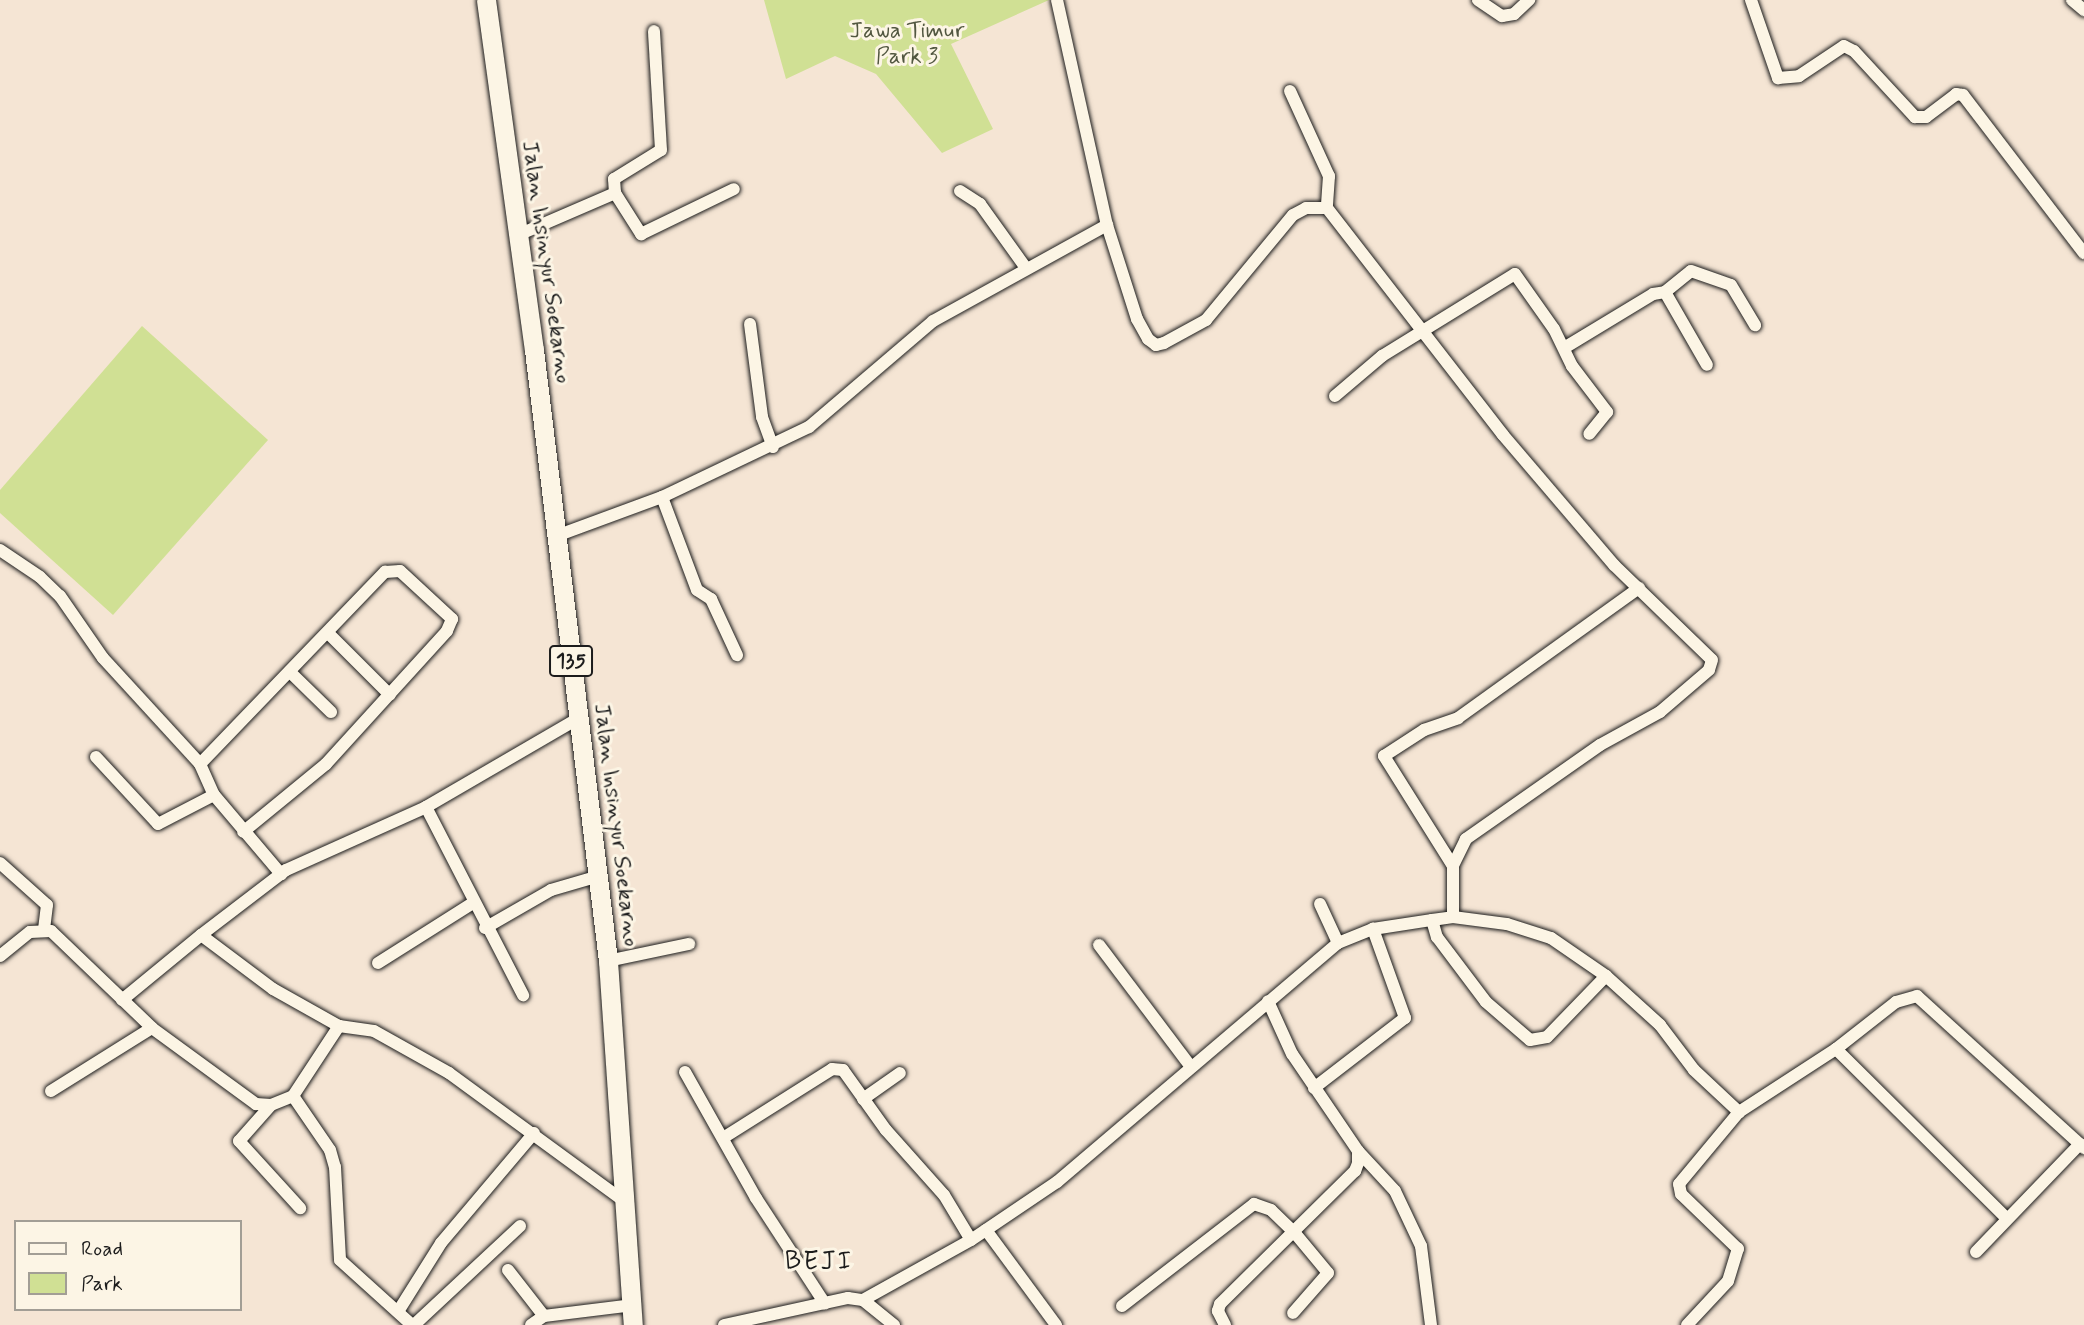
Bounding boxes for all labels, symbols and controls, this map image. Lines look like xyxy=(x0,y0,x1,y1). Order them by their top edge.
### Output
park label: Jawa Timur Park 3 xyxy=(850,17,964,71)
street label: Jalan Insinyur Soekarno xyxy=(515,134,577,390)
road number: 135 xyxy=(548,644,594,678)
street label: Jalan Insinyur Soekarno xyxy=(587,697,645,953)
legend xyxy=(14,1220,242,1311)
text: Road xyxy=(81,1235,123,1263)
district label: BEJI xyxy=(786,1247,852,1279)
text: Park xyxy=(81,1270,123,1298)

